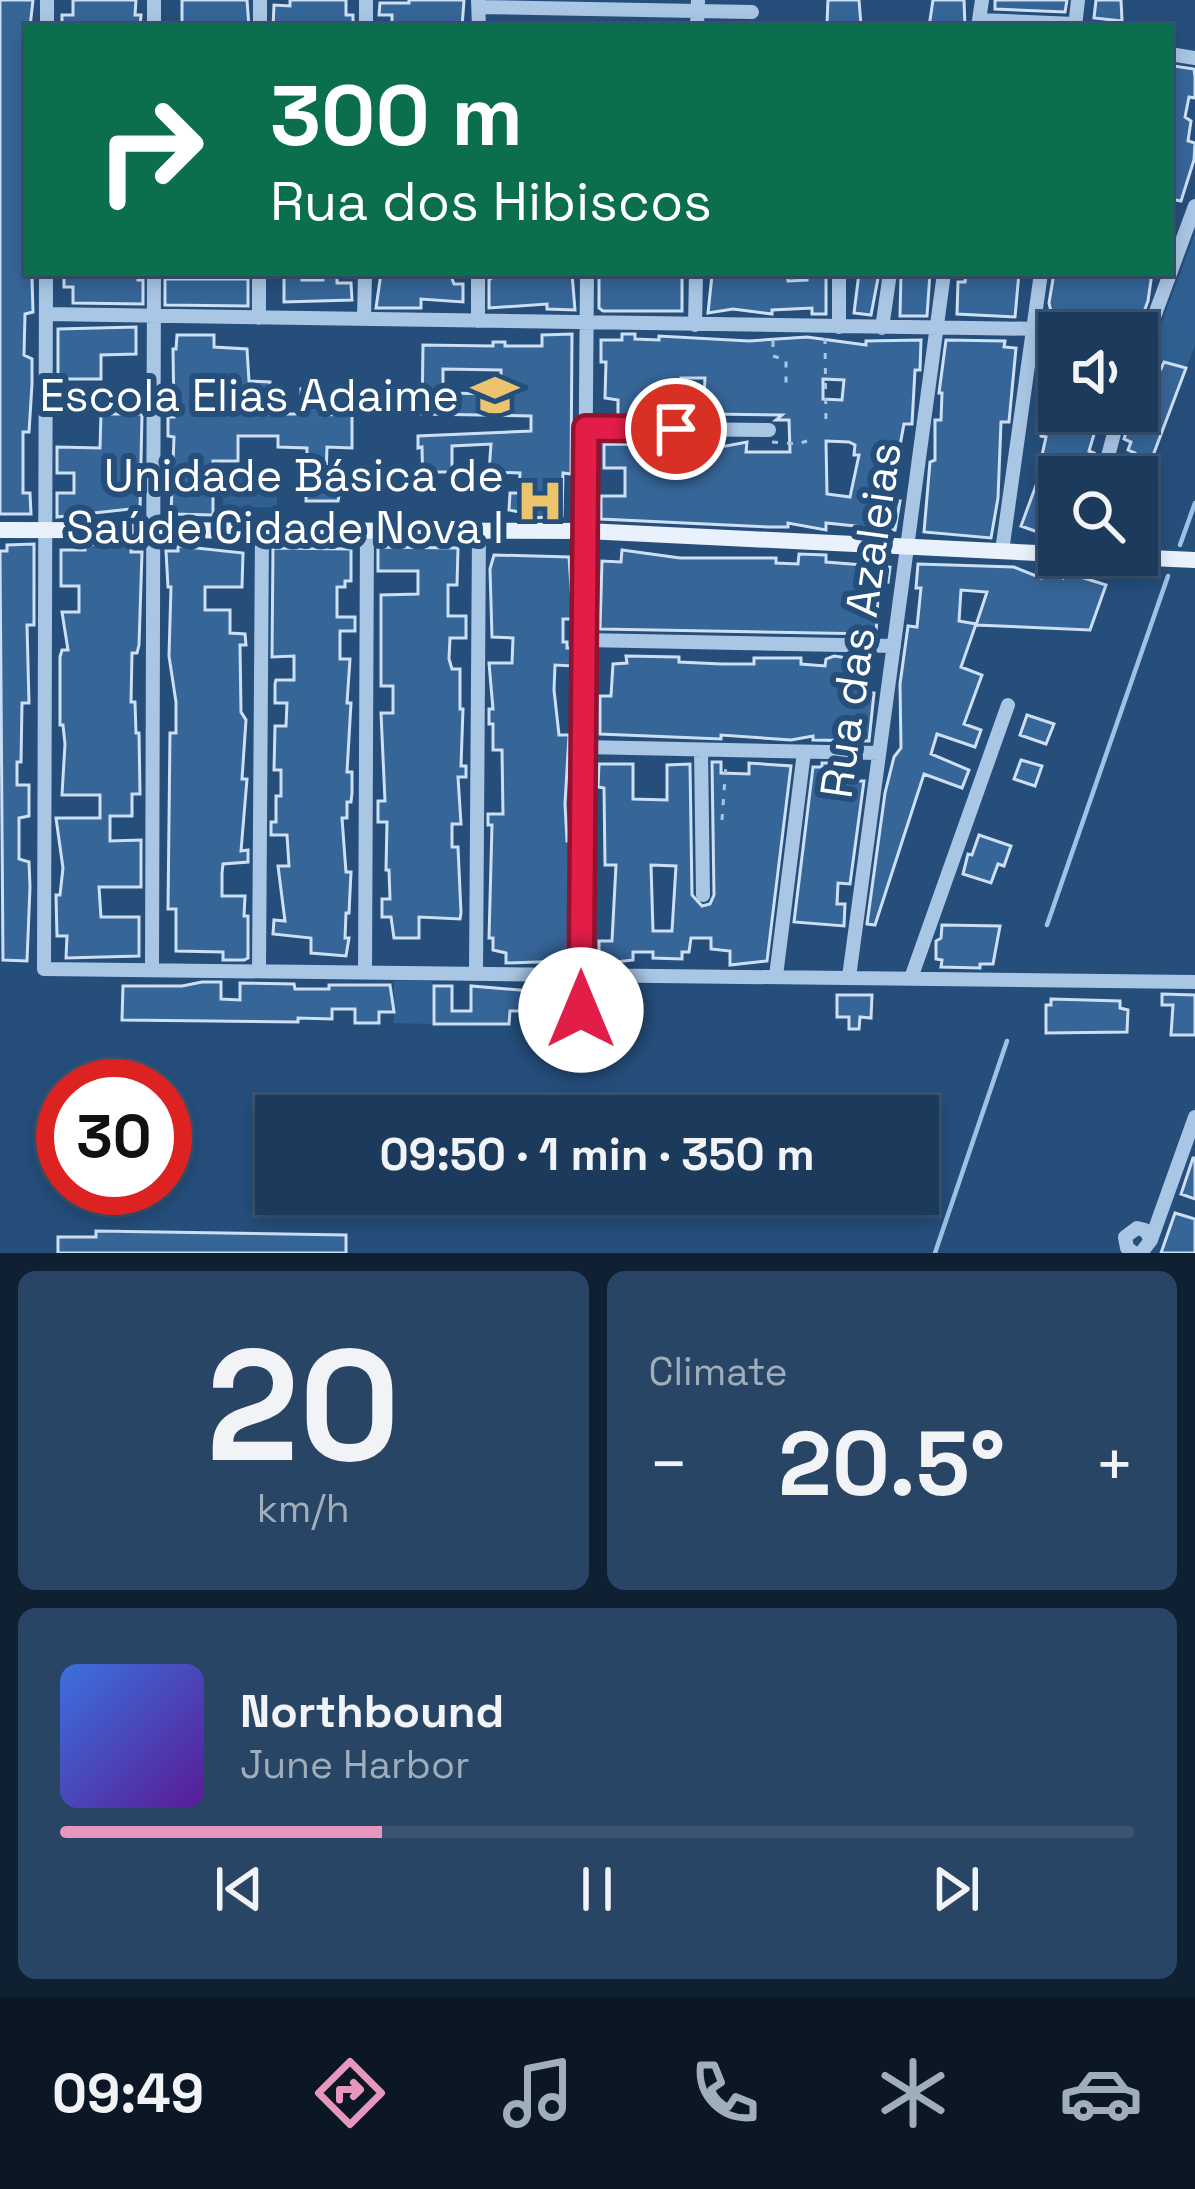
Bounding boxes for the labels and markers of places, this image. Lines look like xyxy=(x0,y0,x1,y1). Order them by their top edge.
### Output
place label: Escola Elias Adaime xyxy=(39,367,459,424)
school or university icon: Escola Elias Adaime xyxy=(470,370,520,420)
pin xyxy=(625,378,727,480)
place label: Unidade Básica de Saúde Cidade Nova I xyxy=(66,447,504,556)
hospital icon: Unidade Básica de Saúde Cidade Nova I xyxy=(515,476,565,526)

